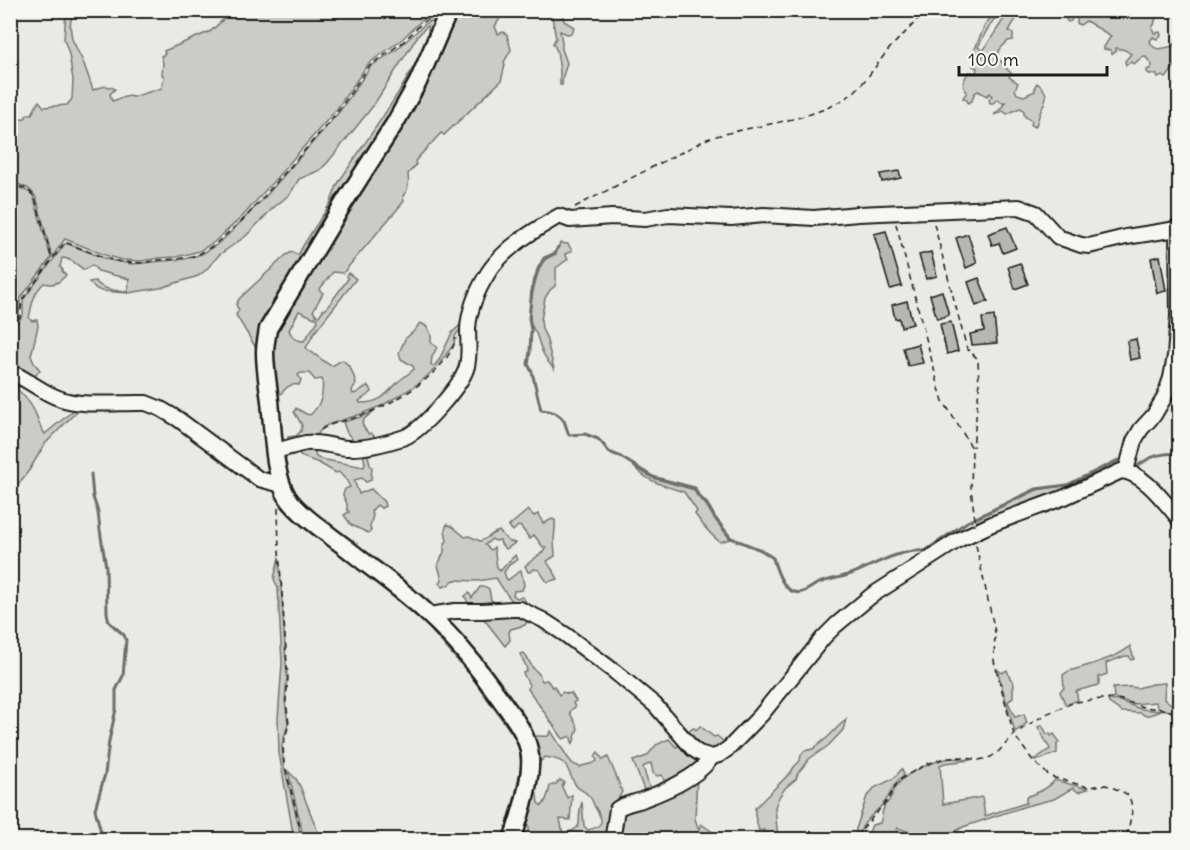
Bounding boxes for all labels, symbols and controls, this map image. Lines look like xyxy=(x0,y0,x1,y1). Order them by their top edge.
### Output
scale bar xyxy=(959,39,1108,77)
text: 100 m xyxy=(968,48,1019,71)

